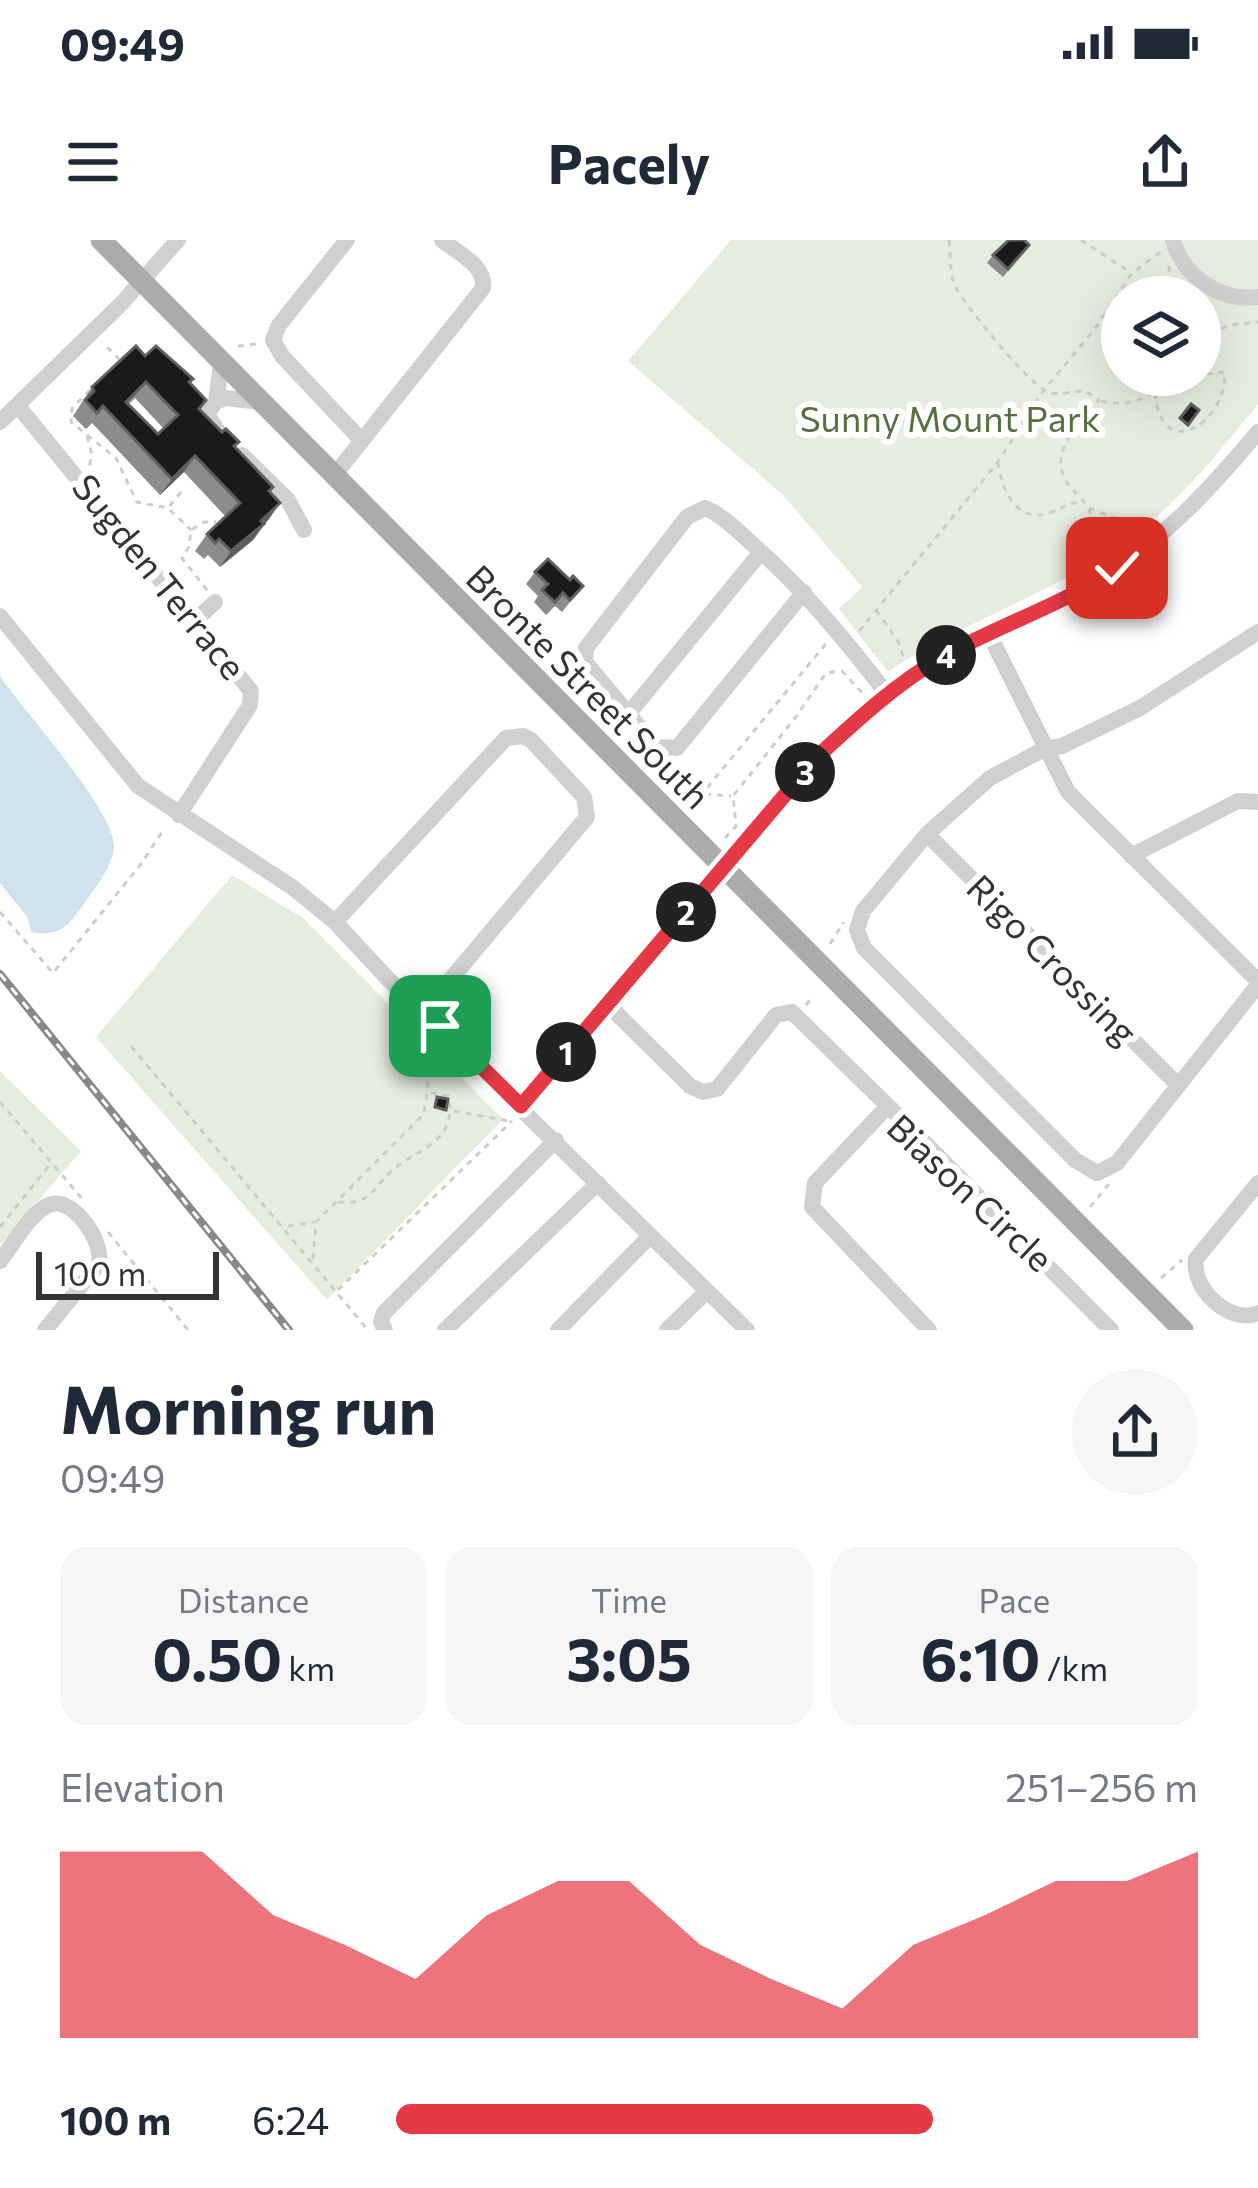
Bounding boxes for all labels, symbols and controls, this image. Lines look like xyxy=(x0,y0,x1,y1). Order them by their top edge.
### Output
text: 09:49 xyxy=(60,15,185,70)
icon: menu xyxy=(60,129,126,195)
text: Pacely xyxy=(548,129,710,195)
icon: share xyxy=(1132,129,1198,195)
map controls xyxy=(1101,276,1221,396)
button: layers xyxy=(1101,276,1221,396)
park label: Sunny Mount Park xyxy=(799,395,1101,439)
street label: Sugden Terrace xyxy=(64,464,257,687)
pin xyxy=(1066,517,1168,619)
icon: check xyxy=(1084,535,1150,601)
street label: Bronte Street South xyxy=(458,555,720,817)
pin: 4 xyxy=(916,625,976,685)
text: 4 xyxy=(936,634,956,675)
pin: 3 xyxy=(775,742,835,802)
text: 3 xyxy=(795,751,815,792)
street label: Rigo Crossing xyxy=(959,864,1148,1053)
pin: 2 xyxy=(656,882,716,942)
text: 2 xyxy=(677,891,695,932)
pin xyxy=(389,975,491,1077)
icon: arrive xyxy=(407,993,473,1059)
pin: 1 xyxy=(536,1022,596,1082)
text: 1 xyxy=(559,1031,573,1072)
street label: Biason Circle xyxy=(879,1104,1063,1279)
scale bar xyxy=(36,1246,219,1299)
text: 100 m xyxy=(54,1252,146,1293)
text: Morning run xyxy=(60,1367,437,1448)
button: share xyxy=(1072,1369,1198,1495)
text: 09:49 xyxy=(60,1453,165,1501)
text: Distance xyxy=(178,1579,309,1620)
text: Time xyxy=(591,1579,667,1620)
text: Pace xyxy=(978,1579,1050,1620)
text: 0.50 xyxy=(152,1620,282,1693)
text: 3:05 xyxy=(566,1620,692,1693)
text: 6:10 xyxy=(921,1620,1040,1693)
text: km xyxy=(282,1647,335,1688)
text: /km xyxy=(1040,1647,1108,1688)
text: Elevation xyxy=(60,1762,225,1810)
text: 251–256 m xyxy=(1005,1762,1198,1810)
text: 100 m xyxy=(60,2095,171,2143)
text: 6:24 xyxy=(252,2095,329,2143)

